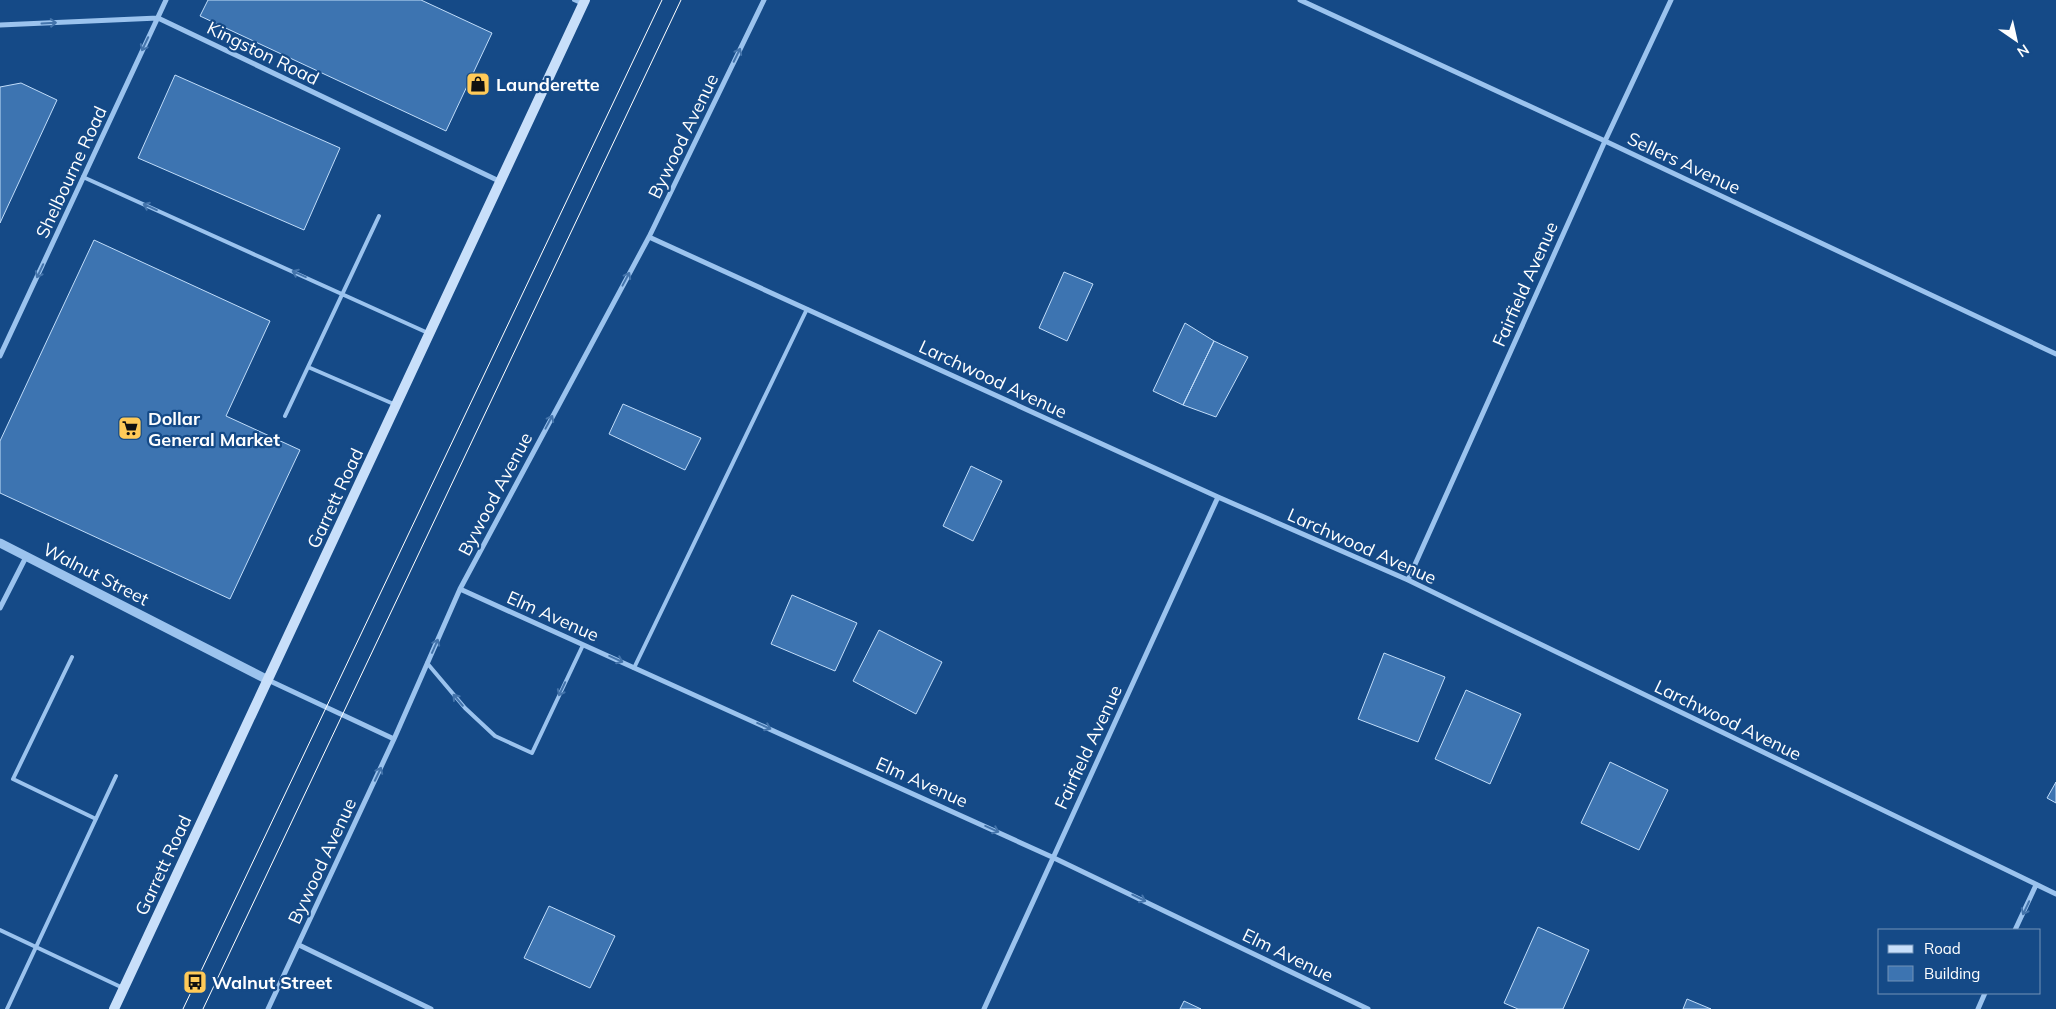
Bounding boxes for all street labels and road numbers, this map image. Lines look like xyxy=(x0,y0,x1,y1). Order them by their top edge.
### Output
street label: Kingston Road xyxy=(203,16,323,90)
street label: Bywood Avenue xyxy=(643,70,723,202)
street label: Shelbourne Road xyxy=(30,102,112,242)
street label: Sellers Avenue xyxy=(1624,127,1744,199)
street label: Fairfield Avenue xyxy=(1487,218,1563,350)
street label: Larchwood Avenue xyxy=(915,335,1071,423)
street label: Bywood Avenue xyxy=(453,428,537,560)
street label: Garrett Road xyxy=(302,444,368,552)
street label: Larchwood Avenue xyxy=(1284,503,1440,589)
street label: Walnut Street xyxy=(39,537,153,611)
street label: Elm Avenue xyxy=(504,586,602,646)
street label: Larchwood Avenue xyxy=(1651,674,1805,766)
street label: Fairfield Avenue xyxy=(1049,681,1127,813)
street label: Elm Avenue xyxy=(873,752,971,812)
street label: Bywood Avenue xyxy=(283,794,361,928)
street label: Garrett Road xyxy=(130,811,196,919)
street label: Elm Avenue xyxy=(1239,923,1337,987)

